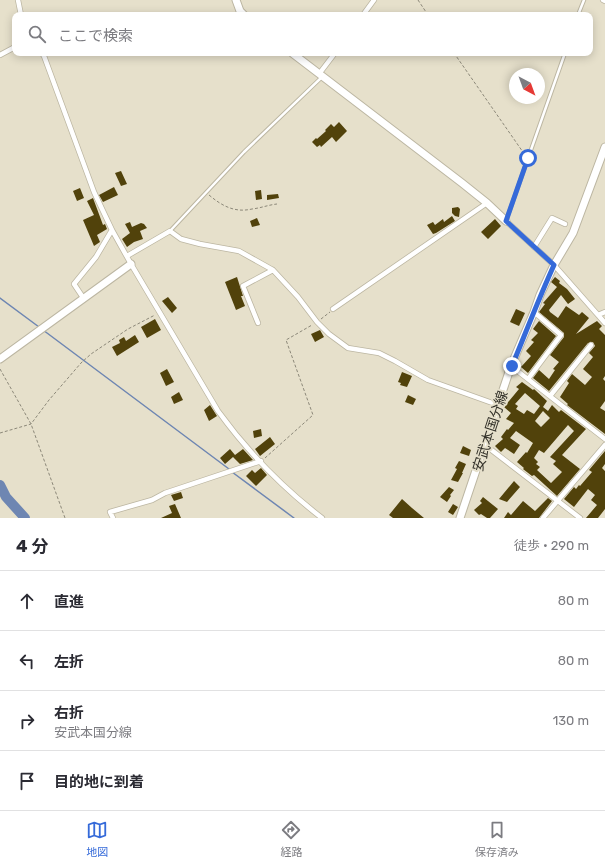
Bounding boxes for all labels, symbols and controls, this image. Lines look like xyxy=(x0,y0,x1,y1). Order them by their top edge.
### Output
search box xyxy=(12,12,593,56)
icon: search xyxy=(26,23,48,45)
text: ここで検索 xyxy=(58,27,133,45)
north arrow xyxy=(509,68,545,104)
route start xyxy=(519,149,537,167)
route end xyxy=(503,357,521,375)
street label: 安武本国分線 xyxy=(469,389,512,474)
text: 4 分 xyxy=(16,536,48,556)
text: 徒歩 · 290 m xyxy=(514,538,589,553)
icon: ahead xyxy=(16,590,38,612)
text: 直進 xyxy=(54,593,84,611)
text: 80 m xyxy=(558,593,589,608)
icon: left xyxy=(16,650,38,672)
text: 左折 xyxy=(54,653,84,671)
text: 80 m xyxy=(558,653,589,668)
text: 右折 xyxy=(54,704,84,722)
icon: right xyxy=(16,710,38,732)
text: 130 m xyxy=(553,713,589,728)
text: 安武本国分線 xyxy=(54,725,132,740)
icon: arrive xyxy=(16,770,38,792)
text: 目的地に到着 xyxy=(54,773,144,791)
tab: 地図 xyxy=(86,819,108,859)
tab: 経路 xyxy=(280,819,302,859)
tab: 保存済み xyxy=(475,819,519,859)

